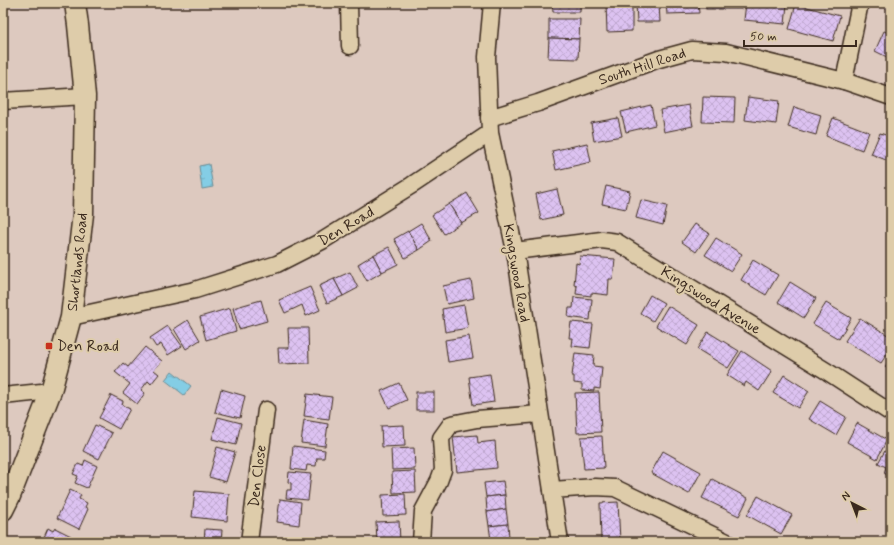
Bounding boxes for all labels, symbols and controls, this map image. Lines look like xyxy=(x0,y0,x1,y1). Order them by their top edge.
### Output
scale bar xyxy=(744,22,856,48)
text: 50 m xyxy=(750,29,777,45)
street label: South Hill Road xyxy=(596,43,688,90)
street label: Den Road xyxy=(315,202,378,251)
street label: Shortlands Road xyxy=(63,212,93,312)
street label: Kingswood Road xyxy=(497,222,535,324)
street label: Kingswood Avenue xyxy=(656,262,764,341)
place label: Den Road xyxy=(57,337,119,357)
marker: Den Road xyxy=(44,341,54,351)
street label: Den Close xyxy=(244,444,272,508)
north arrow xyxy=(832,483,872,523)
text: N xyxy=(839,489,853,504)

